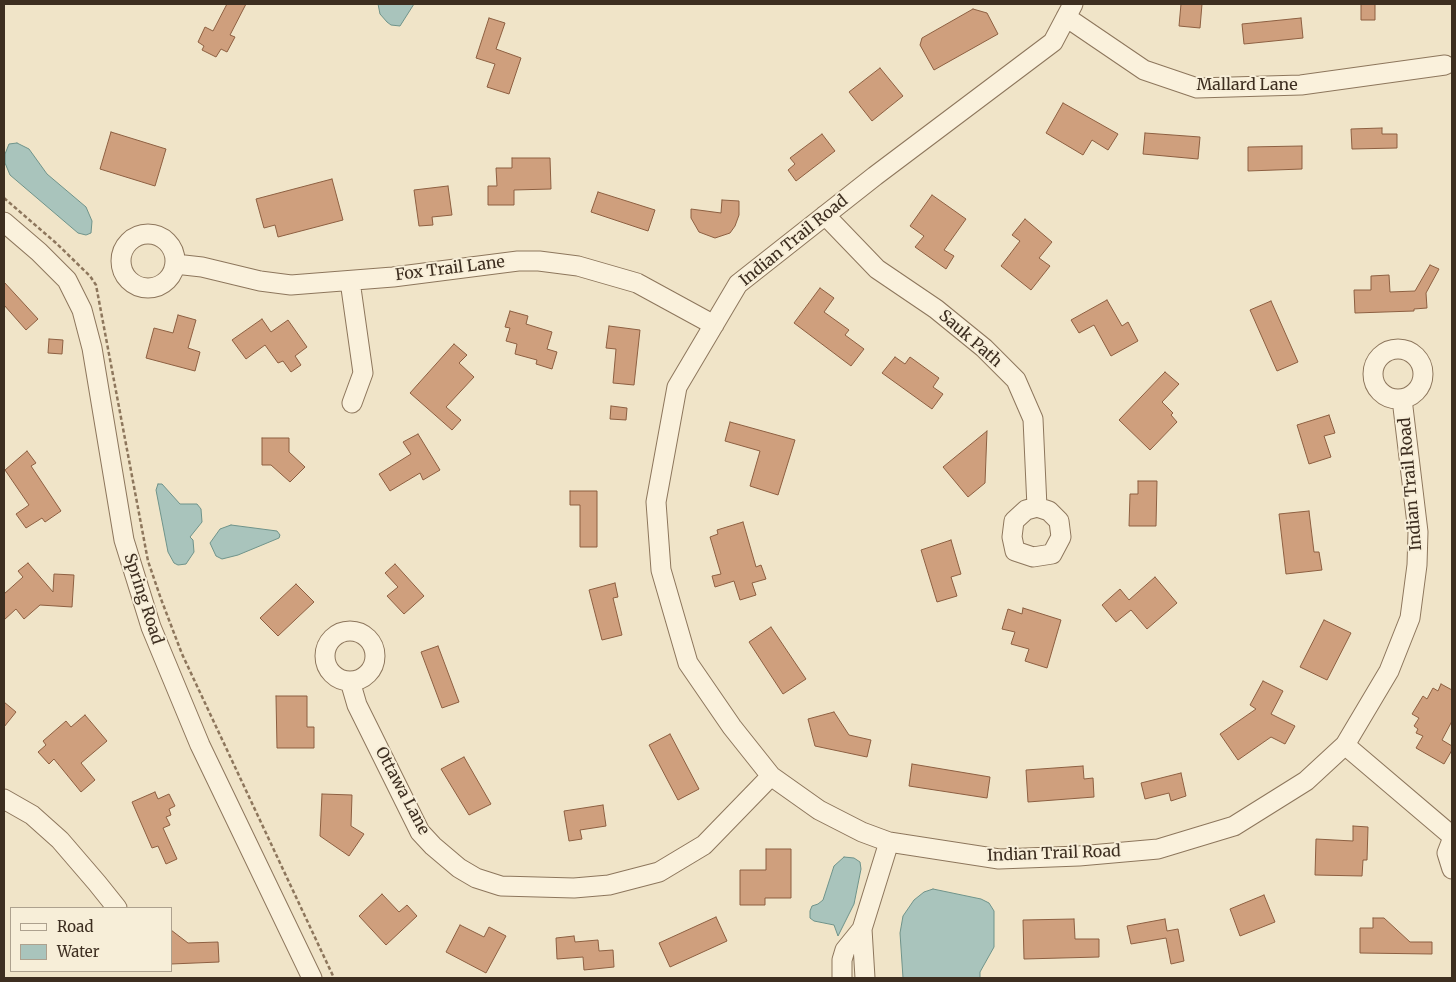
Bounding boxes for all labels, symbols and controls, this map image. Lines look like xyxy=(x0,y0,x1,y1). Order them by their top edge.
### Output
street label: Mallard Lane xyxy=(1196,75,1298,95)
street label: Indian Trail Road xyxy=(736,191,852,291)
street label: Fox Trail Lane xyxy=(394,253,506,285)
street label: Sauk Path xyxy=(935,306,1005,372)
street label: Indian Trail Road xyxy=(1396,417,1426,551)
street label: Spring Road xyxy=(119,551,167,647)
street label: Ottawa Lane xyxy=(371,744,433,838)
street label: Indian Trail Road xyxy=(987,842,1121,866)
legend xyxy=(10,907,172,972)
text: Road xyxy=(57,917,93,936)
text: Water xyxy=(57,942,99,961)

